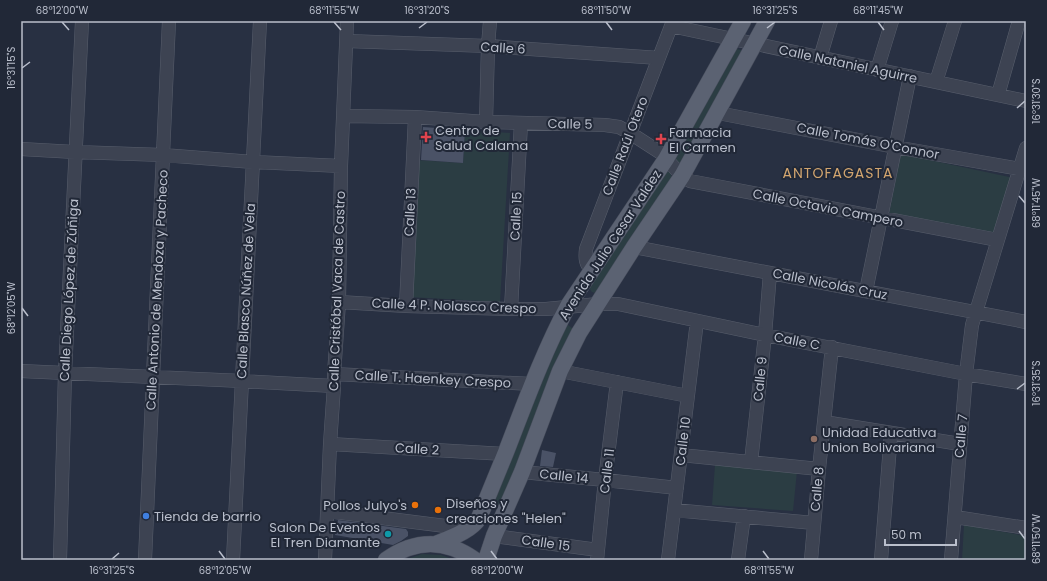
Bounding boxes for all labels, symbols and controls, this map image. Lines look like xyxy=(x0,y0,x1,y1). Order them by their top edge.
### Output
text: 68°12'00"W xyxy=(36,3,89,18)
text: 68°11'55"W xyxy=(309,3,359,18)
text: 16°31'20"S xyxy=(404,3,450,18)
text: 68°11'50"W xyxy=(581,3,631,18)
text: 16°31'25"S xyxy=(752,3,798,18)
text: 68°11'45"W xyxy=(853,3,903,18)
street label: Calle 6 xyxy=(480,37,526,59)
street label: Calle Nataniel Aguirre xyxy=(777,40,919,88)
text: 16°31'15"S xyxy=(4,47,19,89)
text: 16°31'30"S xyxy=(1029,78,1044,124)
street label: Calle Raúl Otero xyxy=(597,94,653,198)
street label: Calle 5 xyxy=(547,114,593,134)
street label: Calle Tomás O'Connor xyxy=(795,118,941,164)
place label: Centro de Salud Calama xyxy=(435,121,528,155)
place label: Farmacia El Carmen xyxy=(669,123,736,157)
marker: Centro de Salud Calama xyxy=(420,131,432,143)
marker: Farmacia El Carmen xyxy=(656,134,666,144)
district label: ANTOFAGASTA xyxy=(783,163,893,183)
street label: Avenida Julio Cesar Valdez xyxy=(554,166,666,324)
street label: Calle Antonio de Mendoza y Pacheco xyxy=(141,169,173,411)
text: 68°11'45"W xyxy=(1029,178,1044,228)
street label: Calle Octavio Campero xyxy=(751,184,905,232)
street label: Calle 13 xyxy=(399,187,421,237)
street label: Calle Cristóbal Vaca de Castro xyxy=(324,190,350,392)
street label: Calle 15 xyxy=(505,191,527,241)
street label: Calle Diego López de Zúñiga xyxy=(55,198,83,382)
street label: Calle Blasco Núñez de Vela xyxy=(232,203,260,379)
street label: Calle Nicolás Cruz xyxy=(771,264,889,304)
text: 68°12'05"W xyxy=(4,281,19,334)
street label: Calle 4 P. Nolasco Crespo xyxy=(371,294,537,318)
street label: Calle C xyxy=(772,327,822,355)
street label: Calle 9 xyxy=(748,356,772,402)
text: 16°31'35"S xyxy=(1029,360,1044,406)
street label: Calle T. Haenkey Crespo xyxy=(354,365,512,393)
street label: Calle 7 xyxy=(950,413,972,459)
street label: Calle 10 xyxy=(671,415,695,467)
place label: Unidad Educativa Union Bolivariana xyxy=(822,423,937,457)
marker: Unidad Educativa Union Bolivariana xyxy=(809,434,819,444)
street label: Calle 2 xyxy=(394,438,440,460)
street label: Calle 11 xyxy=(595,447,619,495)
street label: Calle 14 xyxy=(539,464,589,488)
street label: Calle 8 xyxy=(806,466,828,512)
place label: Diseños y creaciones "Helen" xyxy=(446,494,566,528)
place label: Pollos Julyo's xyxy=(323,496,407,515)
marker: Pollos Julyo's xyxy=(410,500,420,510)
marker: Diseños y creaciones "Helen" xyxy=(433,505,443,515)
place label: Tienda de barrio xyxy=(154,507,261,526)
marker: Tienda de barrio xyxy=(141,511,151,521)
text: 68°11'50"W xyxy=(1029,514,1044,564)
place label: Salon De Eventos El Tren Diamante xyxy=(269,518,380,552)
scale bar xyxy=(885,521,956,547)
text: 50 m xyxy=(891,526,922,543)
marker: Salon De Eventos El Tren Diamante xyxy=(383,529,393,539)
street label: Calle 15 xyxy=(520,530,572,556)
text: 16°31'25"S xyxy=(89,563,135,578)
text: 68°12'05"W xyxy=(199,563,252,578)
text: 68°12'00"W xyxy=(471,563,524,578)
text: 68°11'55"W xyxy=(744,563,794,578)

